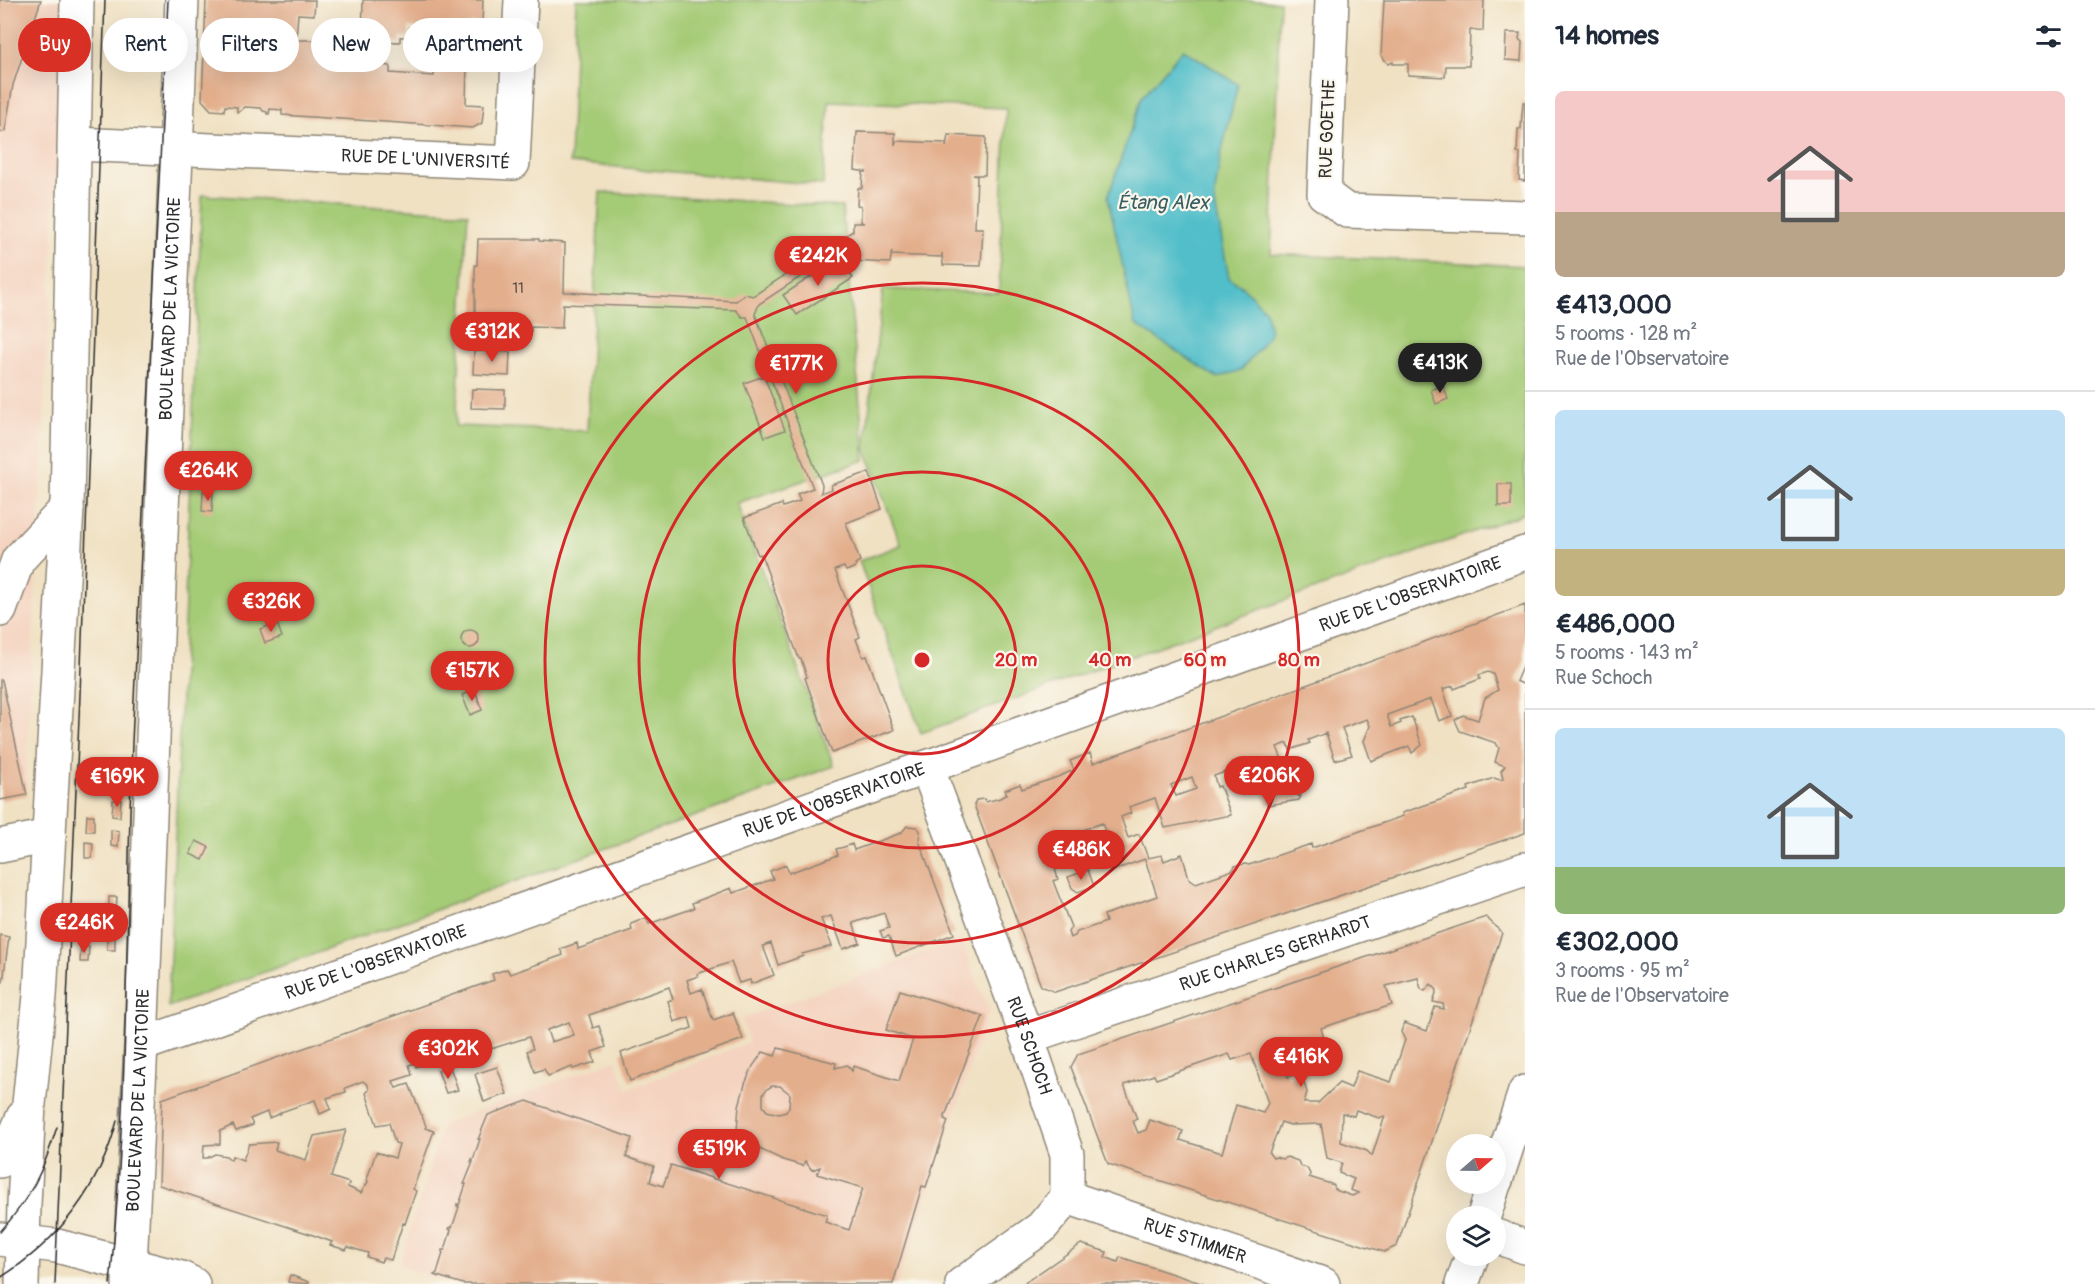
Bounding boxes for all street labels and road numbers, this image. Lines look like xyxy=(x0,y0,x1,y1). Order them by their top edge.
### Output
street label: RUE GOETHE xyxy=(1314,79,1341,179)
street label: RUE DE L'UNIVERSITÉ xyxy=(341,145,511,175)
street label: BOULEVARD DE LA VICTOIRE xyxy=(155,197,186,421)
street label: RUE DE L'OBSERVATOIRE xyxy=(1316,551,1505,638)
street label: RUE DE L'OBSERVATOIRE xyxy=(740,758,928,843)
street label: RUE CHARLES GERHARDT xyxy=(1177,911,1374,997)
street label: RUE DE L'OBSERVATOIRE xyxy=(282,920,470,1005)
street label: BOULEVARD DE LA VICTOIRE xyxy=(122,988,155,1212)
street label: RUE SCHOCH xyxy=(1001,994,1057,1098)
street label: RUE STIMMER xyxy=(1140,1213,1249,1269)

